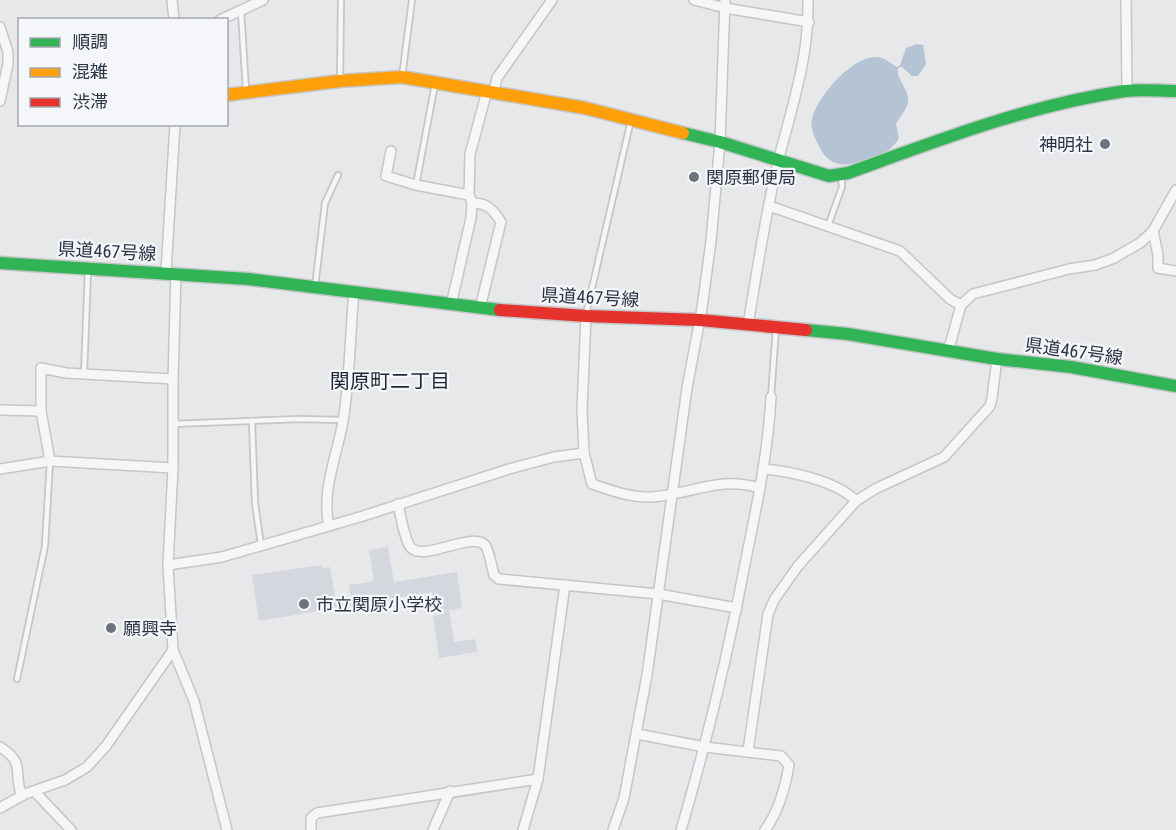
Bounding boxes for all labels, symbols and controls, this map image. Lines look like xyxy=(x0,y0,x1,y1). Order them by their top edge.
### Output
legend xyxy=(18,18,228,126)
text: 順調 xyxy=(72,31,108,52)
text: 混雑 xyxy=(72,61,108,82)
text: 渋滞 xyxy=(72,91,108,112)
place label: 神明社 xyxy=(1039,134,1093,155)
marker: 神明社 xyxy=(1098,137,1112,151)
place label: 関原郵便局 xyxy=(706,167,796,188)
marker: 関原郵便局 xyxy=(687,170,701,184)
street label: 県道467号線 xyxy=(57,238,157,264)
street label: 県道467号線 xyxy=(540,284,640,310)
street label: 県道467号線 xyxy=(1024,334,1124,368)
district label: 関原町二丁目 xyxy=(330,369,450,393)
place label: 市立関原小学校 xyxy=(316,594,442,615)
marker: 市立関原小学校 xyxy=(297,597,311,611)
place label: 願興寺 xyxy=(123,618,177,639)
marker: 願興寺 xyxy=(104,621,118,635)

